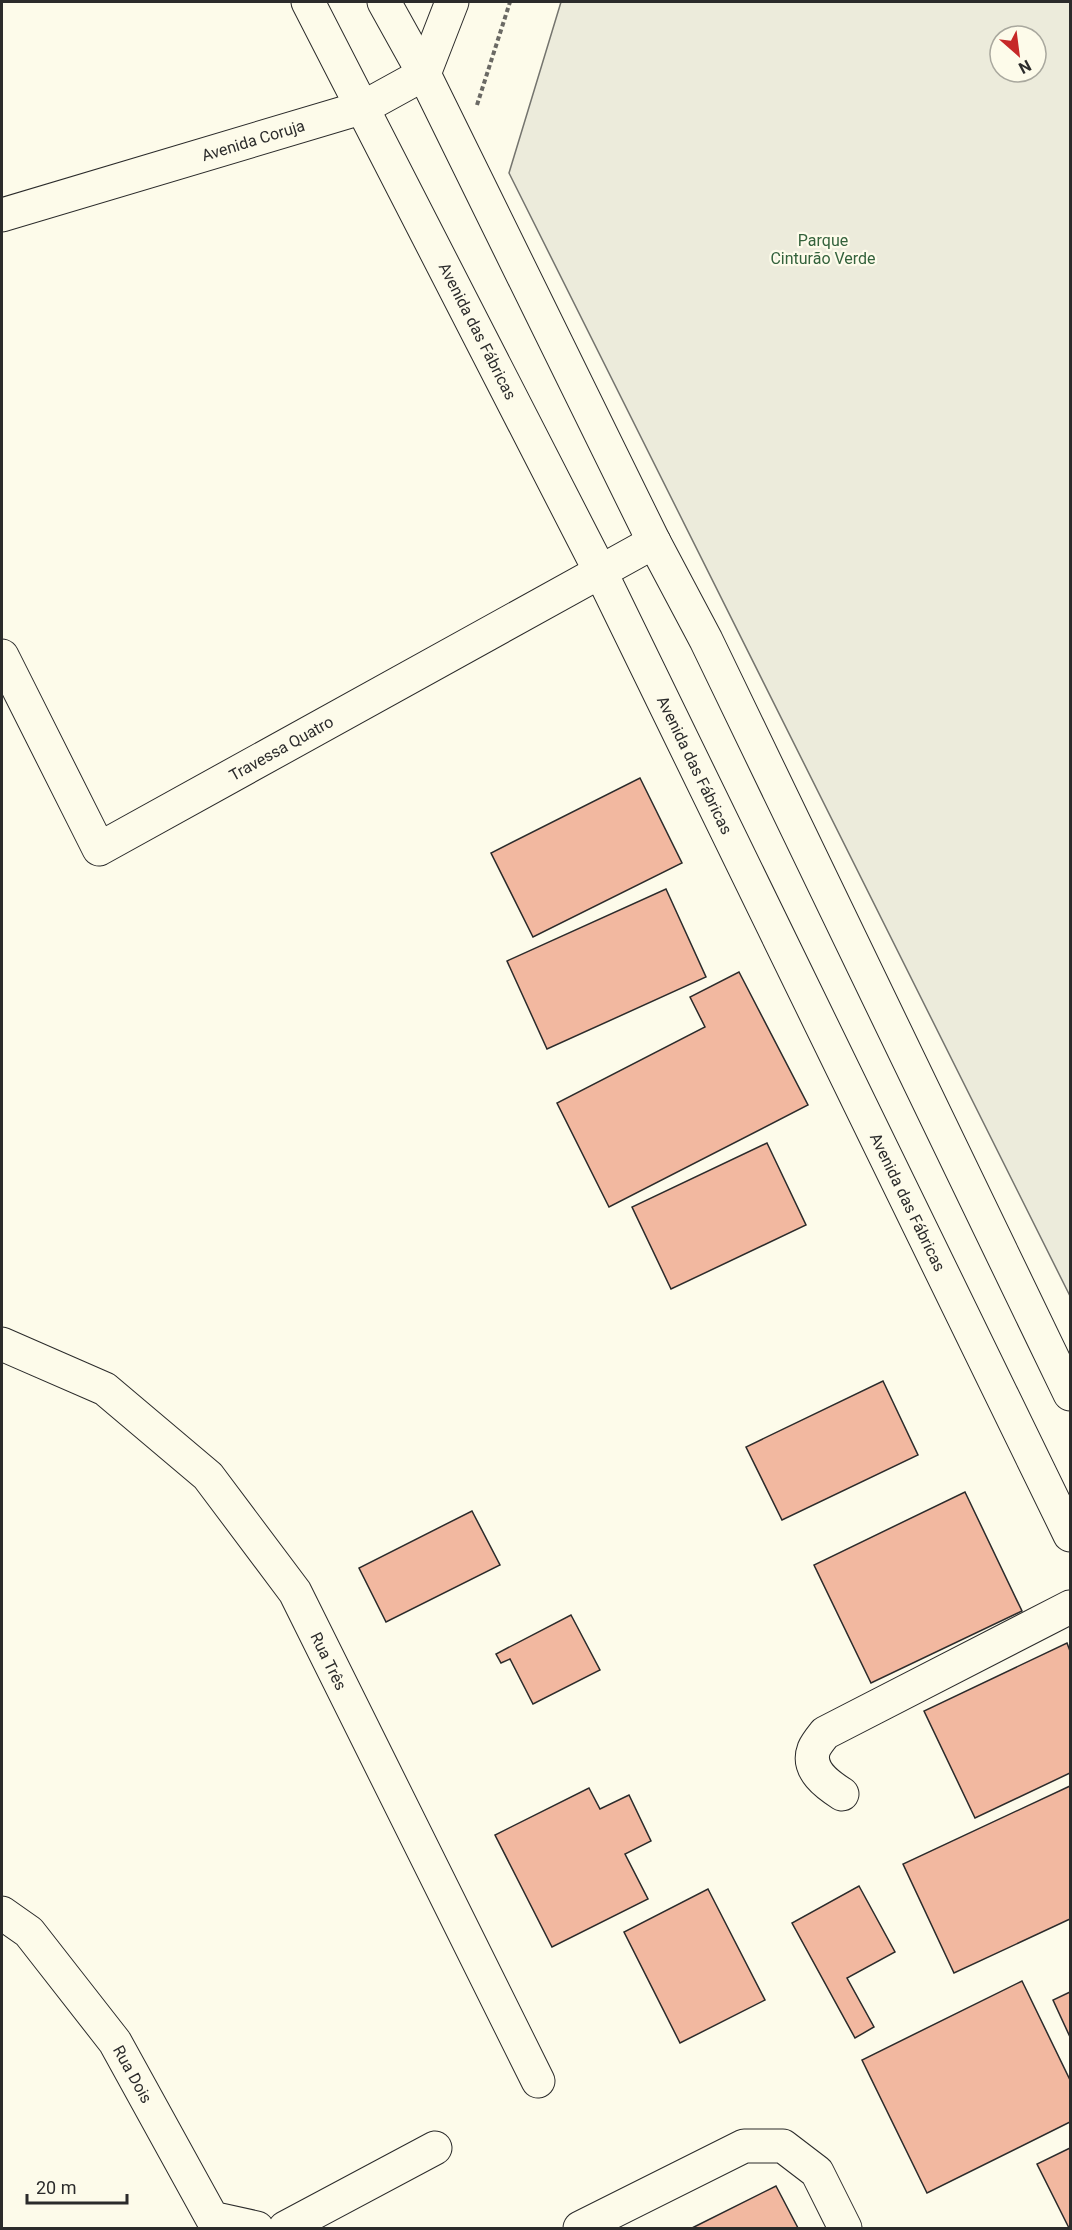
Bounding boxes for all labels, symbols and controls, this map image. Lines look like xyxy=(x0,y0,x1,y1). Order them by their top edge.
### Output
north arrow xyxy=(988,24,1048,84)
text: N xyxy=(1015,56,1034,78)
street label: Avenida Coruja xyxy=(199,116,307,165)
park label: Parque Cinturão Verde xyxy=(770,231,876,268)
street label: Avenida das Fábricas xyxy=(435,259,520,403)
street label: Avenida das Fábricas xyxy=(653,693,736,837)
street label: Travessa Quatro xyxy=(226,712,337,785)
street label: Avenida das Fábricas xyxy=(866,1130,949,1274)
street label: Rua Três xyxy=(306,1629,351,1693)
street label: Rua Dois xyxy=(109,2042,156,2106)
scale bar xyxy=(27,2167,128,2205)
text: 20 m xyxy=(36,2177,76,2198)

